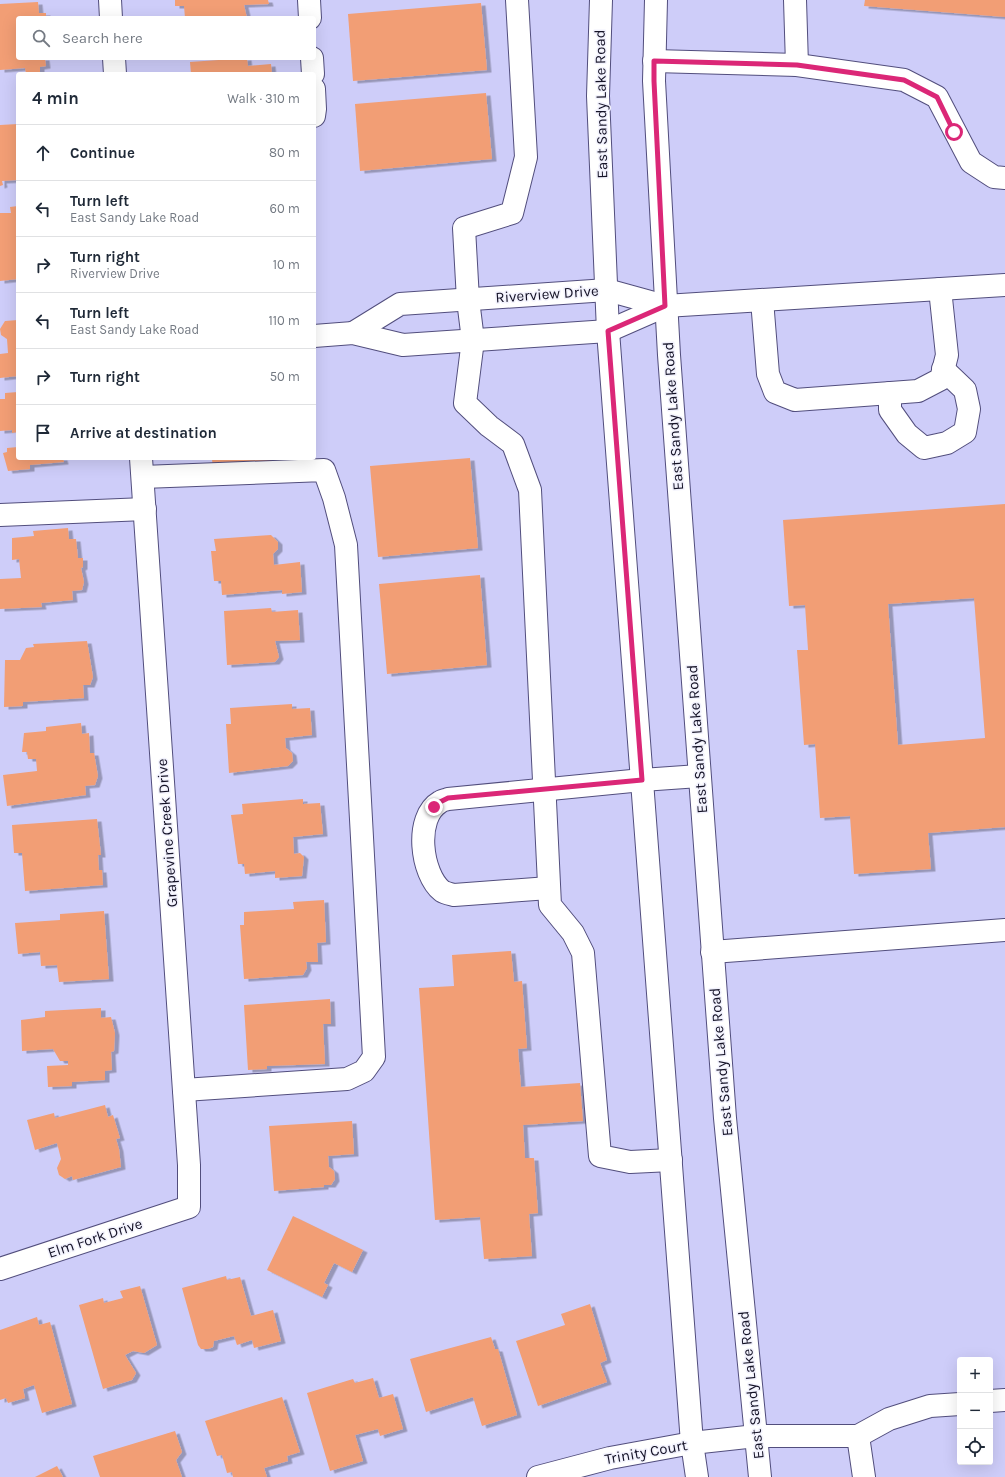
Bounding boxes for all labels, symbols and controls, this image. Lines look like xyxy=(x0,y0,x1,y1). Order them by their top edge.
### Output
search box xyxy=(16,16,316,60)
icon: search xyxy=(30,27,52,49)
text: Search here xyxy=(62,29,143,47)
street label: East Sandy Lake Road xyxy=(591,29,611,179)
text: 4 min xyxy=(32,88,79,108)
text: Walk · 310 m xyxy=(227,91,300,106)
route start xyxy=(945,123,963,141)
icon: ahead xyxy=(32,142,54,164)
text: Continue xyxy=(70,144,135,162)
text: 80 m xyxy=(269,145,300,160)
text: Turn left xyxy=(70,192,129,210)
icon: left xyxy=(32,198,54,220)
text: 60 m xyxy=(270,201,300,216)
text: East Sandy Lake Road xyxy=(70,210,199,225)
text: Turn right xyxy=(70,248,140,266)
icon: right xyxy=(32,254,54,276)
text: 10 m xyxy=(273,257,300,272)
text: Riverview Drive xyxy=(70,266,160,281)
street label: Riverview Drive xyxy=(495,281,599,307)
text: Turn left xyxy=(70,304,129,322)
icon: left xyxy=(32,310,54,332)
text: 110 m xyxy=(268,313,300,328)
text: East Sandy Lake Road xyxy=(70,322,199,337)
street label: East Sandy Lake Road xyxy=(659,341,687,491)
icon: right xyxy=(32,366,54,388)
text: Turn right xyxy=(70,368,140,386)
text: 50 m xyxy=(270,369,300,384)
icon: arrive xyxy=(32,422,54,444)
text: Arrive at destination xyxy=(70,424,217,442)
street label: East Sandy Lake Road xyxy=(683,664,711,814)
street label: Grapevine Creek Drive xyxy=(153,758,181,908)
route end xyxy=(425,798,443,816)
street label: East Sandy Lake Road xyxy=(706,987,736,1137)
street label: Elm Fork Drive xyxy=(45,1214,145,1262)
street label: East Sandy Lake Road xyxy=(734,1310,768,1460)
map controls xyxy=(957,1357,993,1465)
button: + xyxy=(957,1357,993,1393)
button: − xyxy=(957,1393,993,1429)
button: locate xyxy=(957,1429,993,1465)
street label: Trinity Court xyxy=(603,1436,689,1468)

